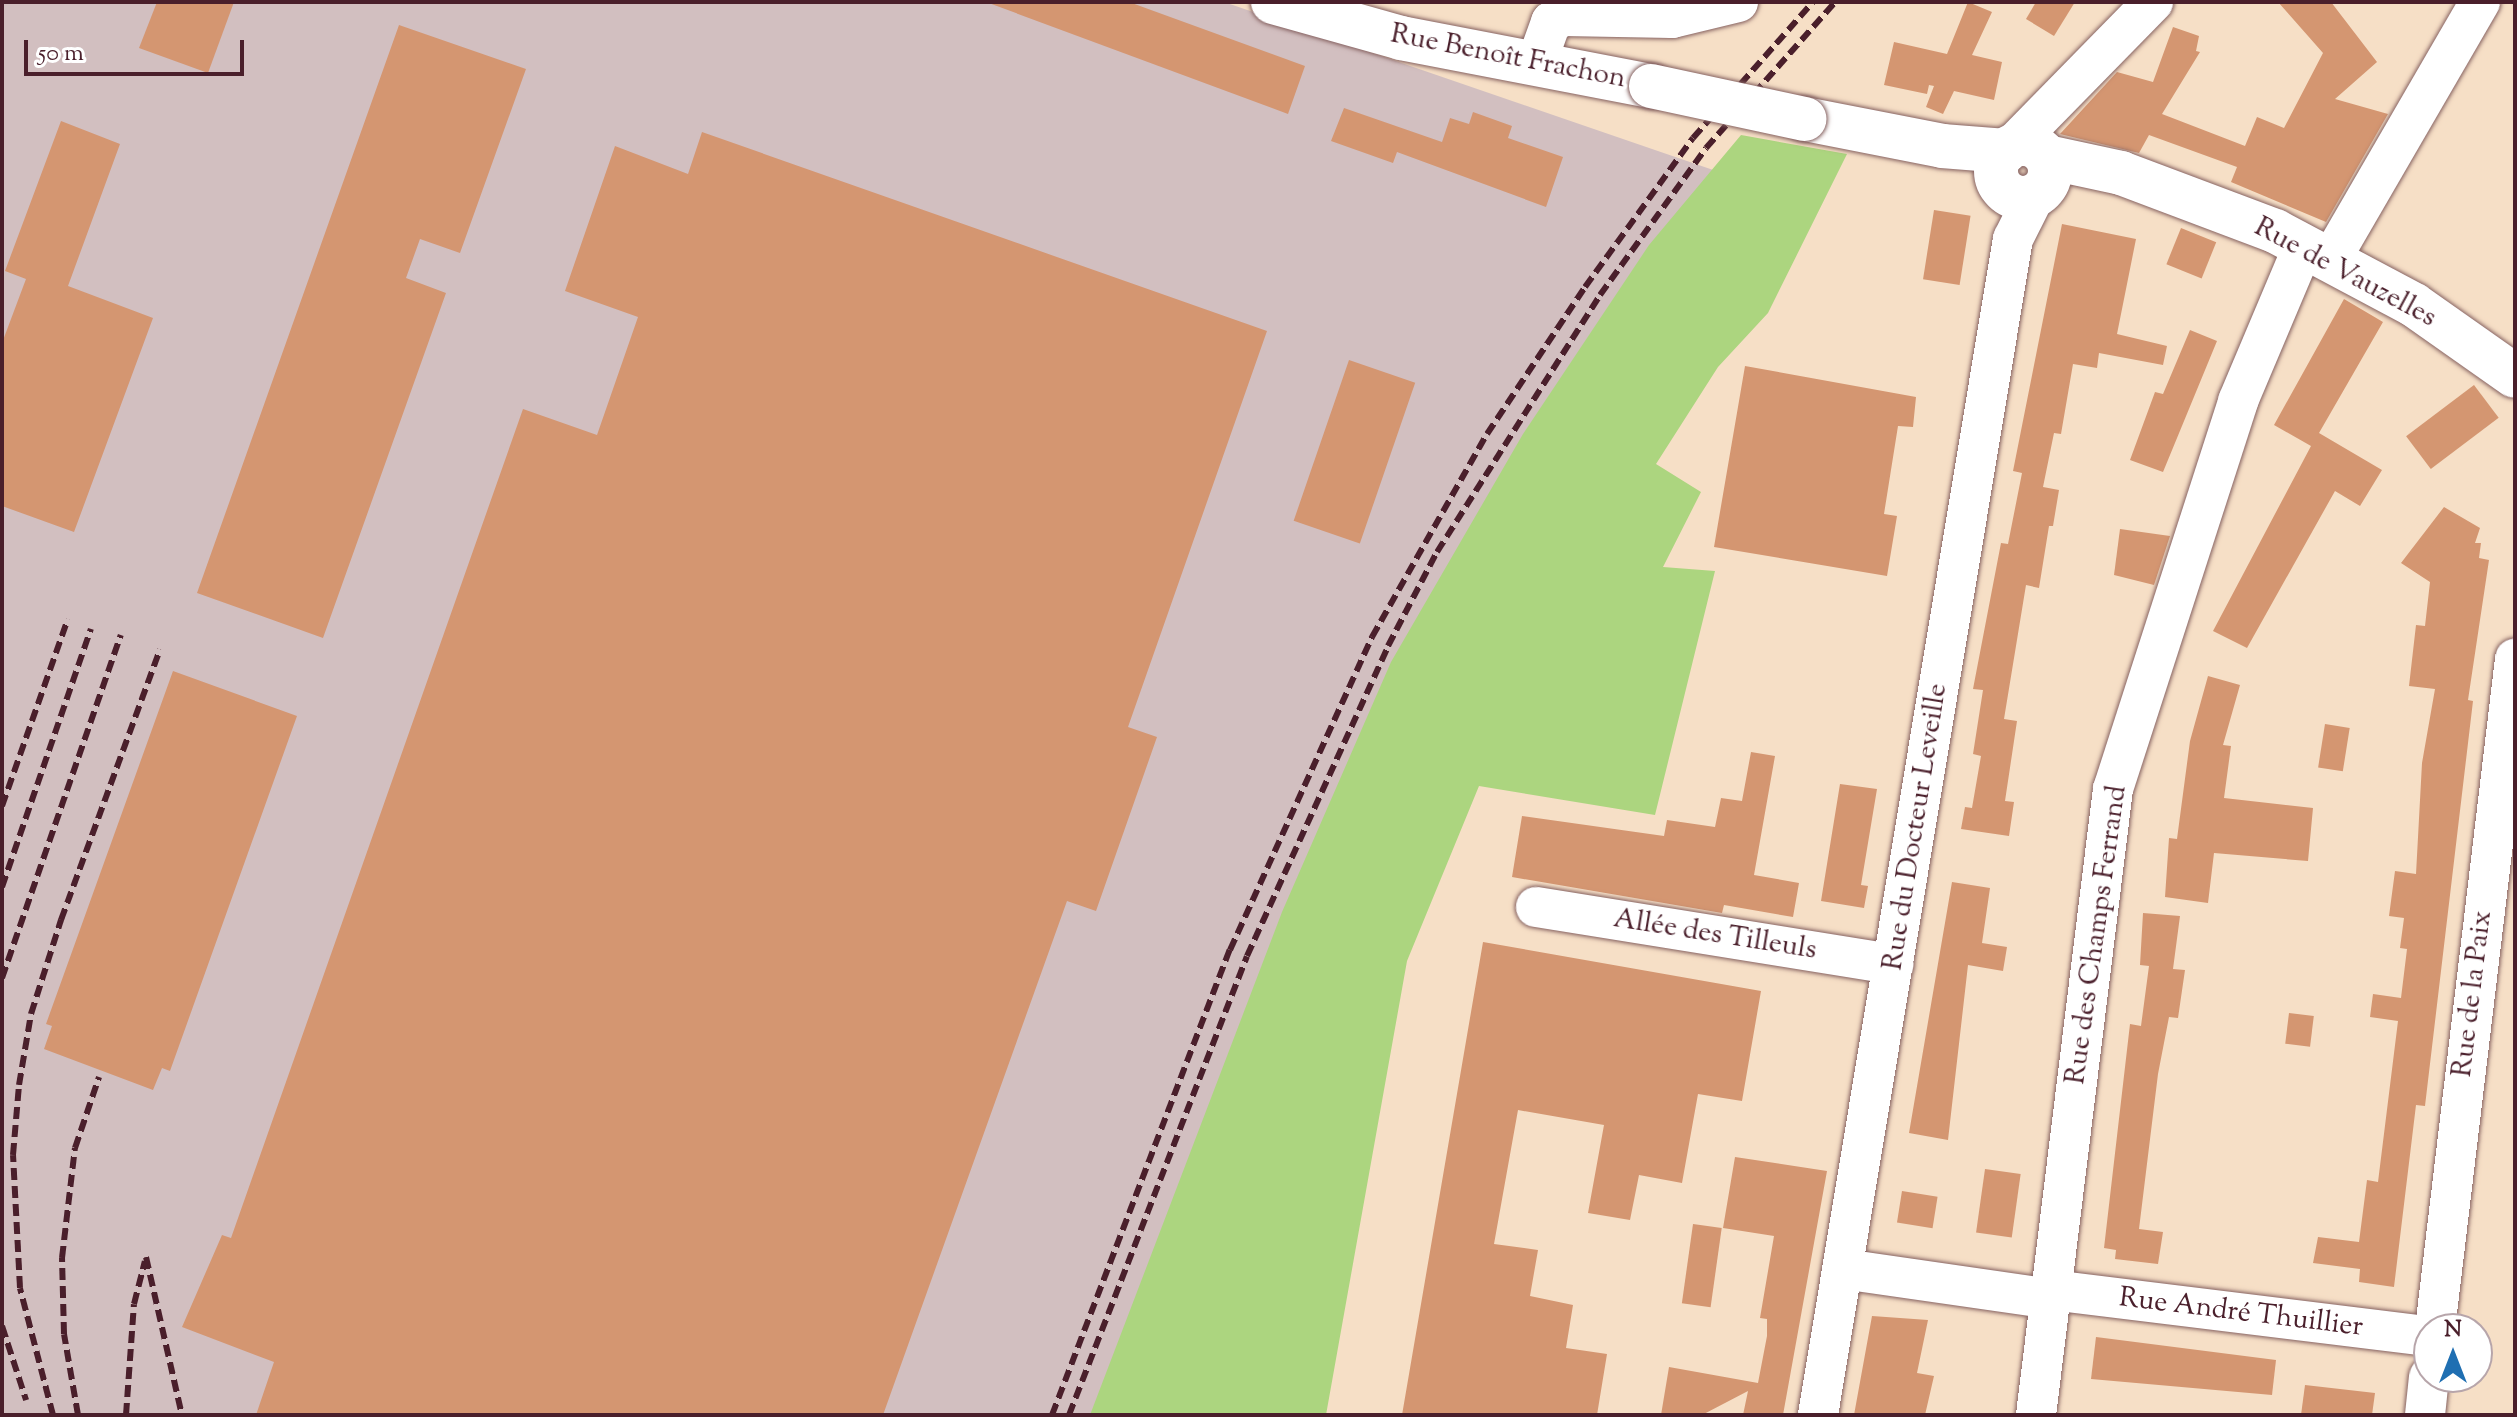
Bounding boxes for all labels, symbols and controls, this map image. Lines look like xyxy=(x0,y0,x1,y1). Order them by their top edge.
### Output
street label: Rue Benoît Frachon xyxy=(1388,18,1628,96)
scale bar xyxy=(28,24,248,74)
text: 50 m xyxy=(38,37,84,71)
street label: Rue de Vauzelles xyxy=(2248,211,2442,335)
street label: Rue du Docteur Leveille xyxy=(1877,681,1955,973)
street label: Rue des Champs Ferrand xyxy=(2059,783,2135,1087)
street label: Allée des Tilleuls xyxy=(1611,902,1819,968)
street label: Rue de la Paix xyxy=(2446,909,2500,1079)
street label: Rue André Thuillier xyxy=(2117,1281,2365,1345)
north arrow xyxy=(2413,1313,2493,1393)
text: N xyxy=(2444,1315,2462,1347)

